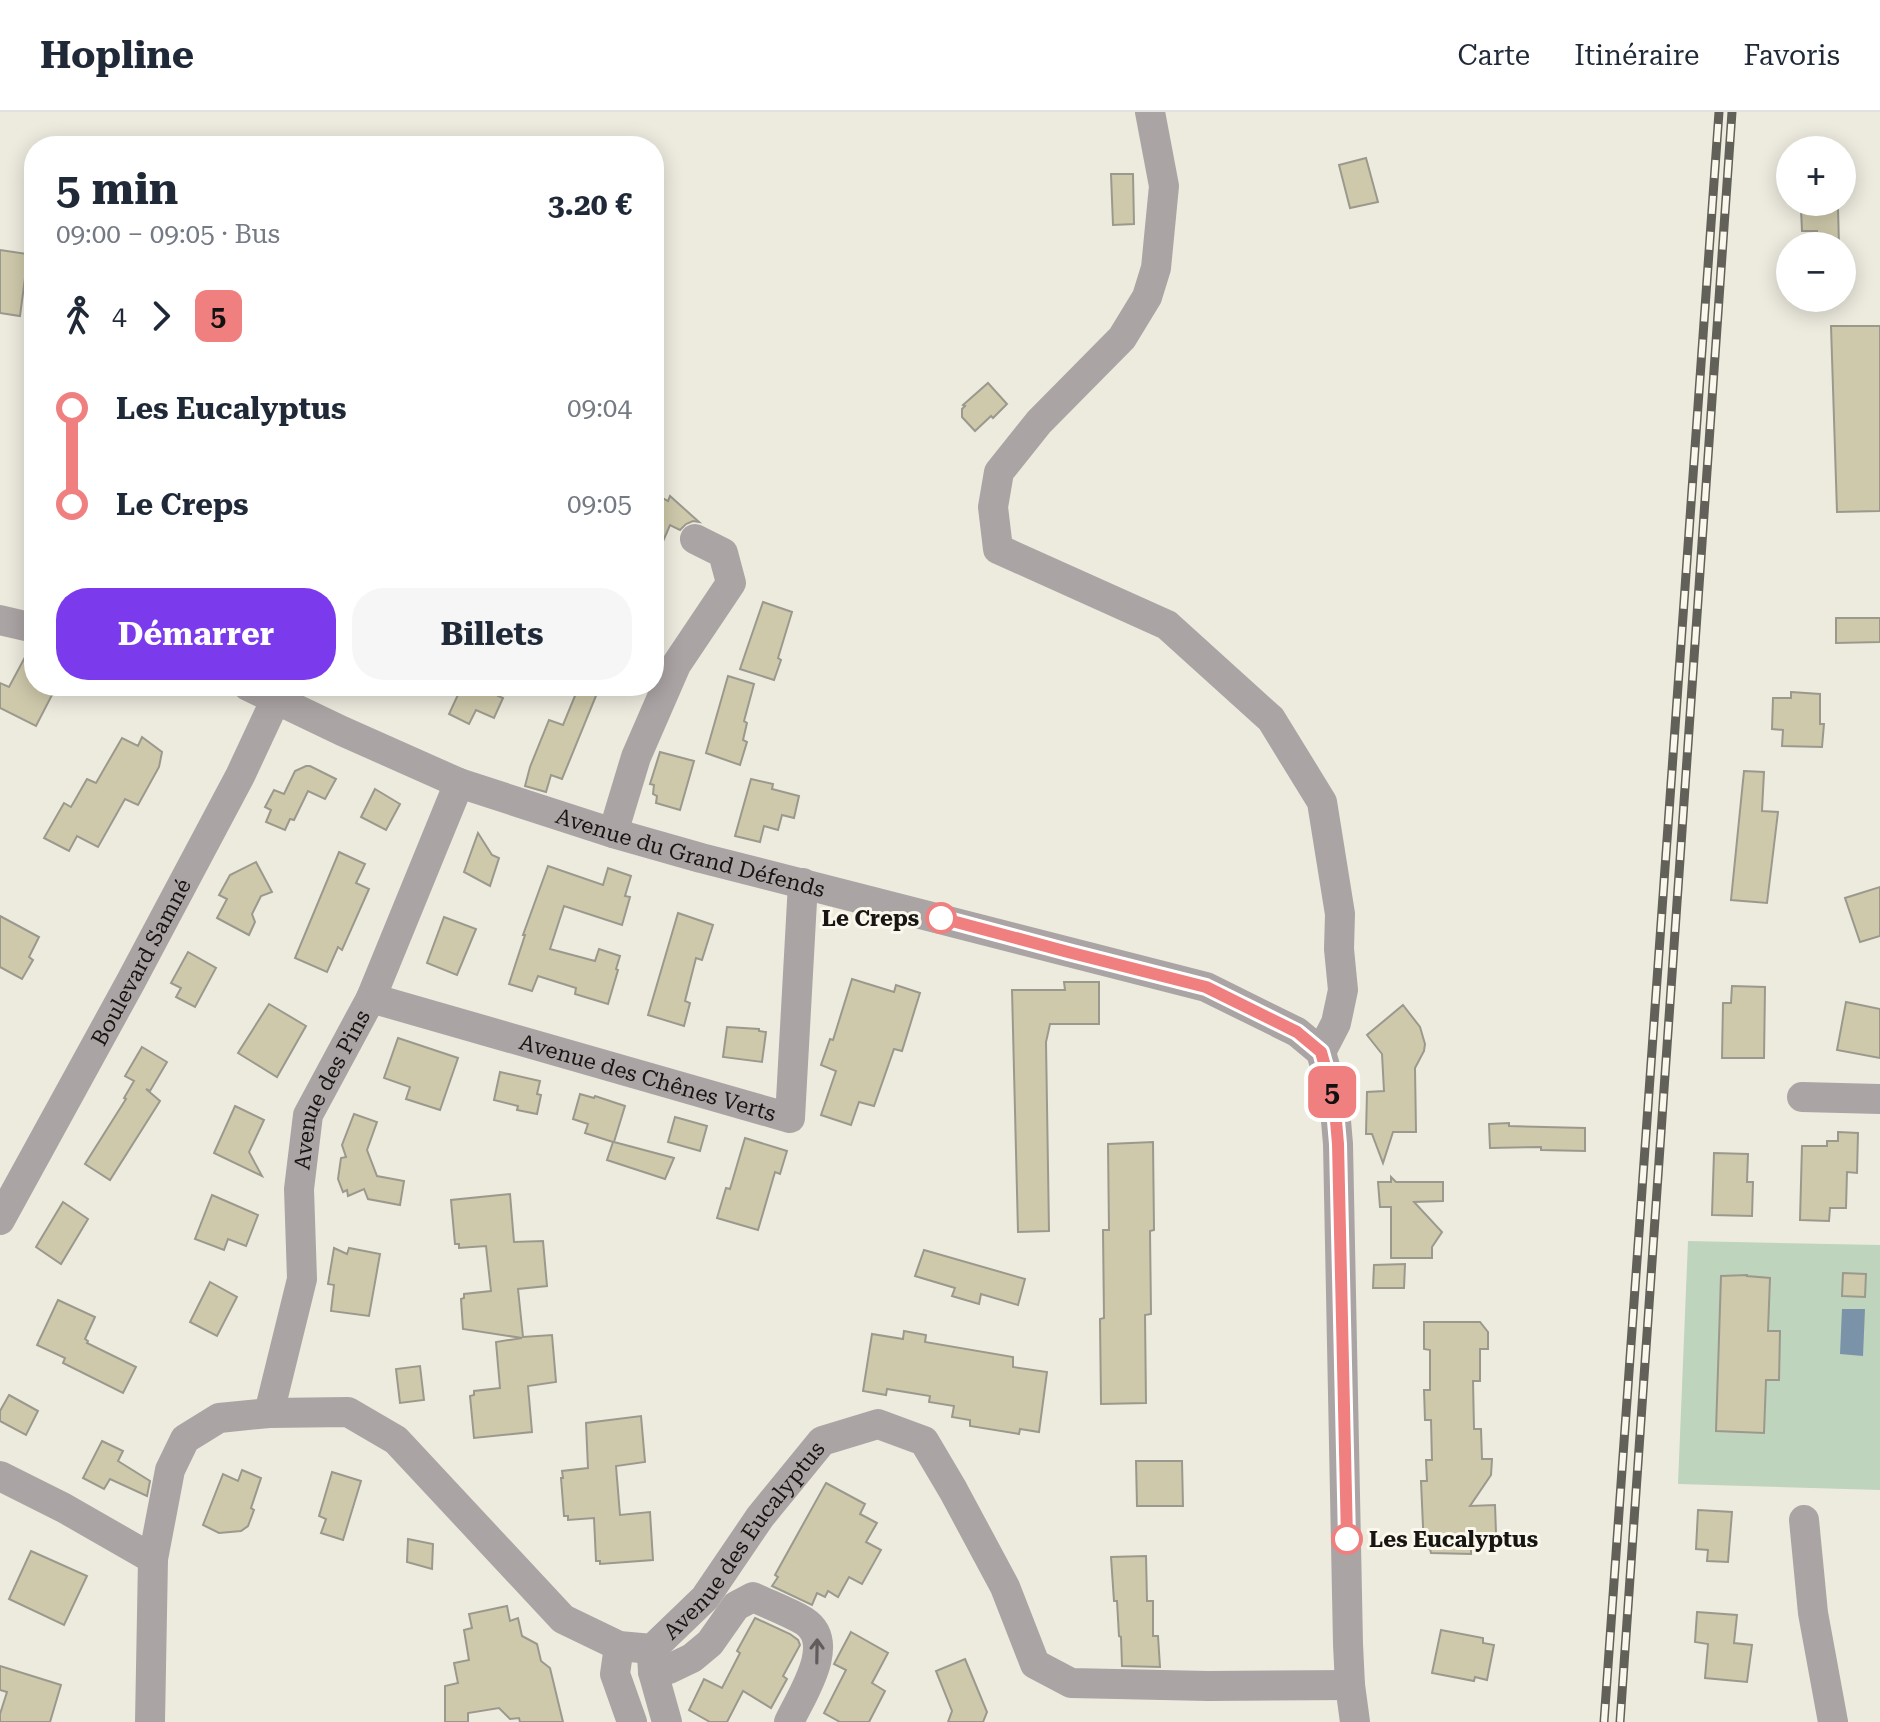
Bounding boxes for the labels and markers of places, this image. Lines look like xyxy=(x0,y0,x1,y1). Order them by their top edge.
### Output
marker: Le Creps xyxy=(926,903,956,933)
place label: Le Creps xyxy=(822,906,919,931)
marker: Les Eucalyptus xyxy=(1332,1524,1362,1554)
place label: Les Eucalyptus xyxy=(1369,1527,1538,1552)

